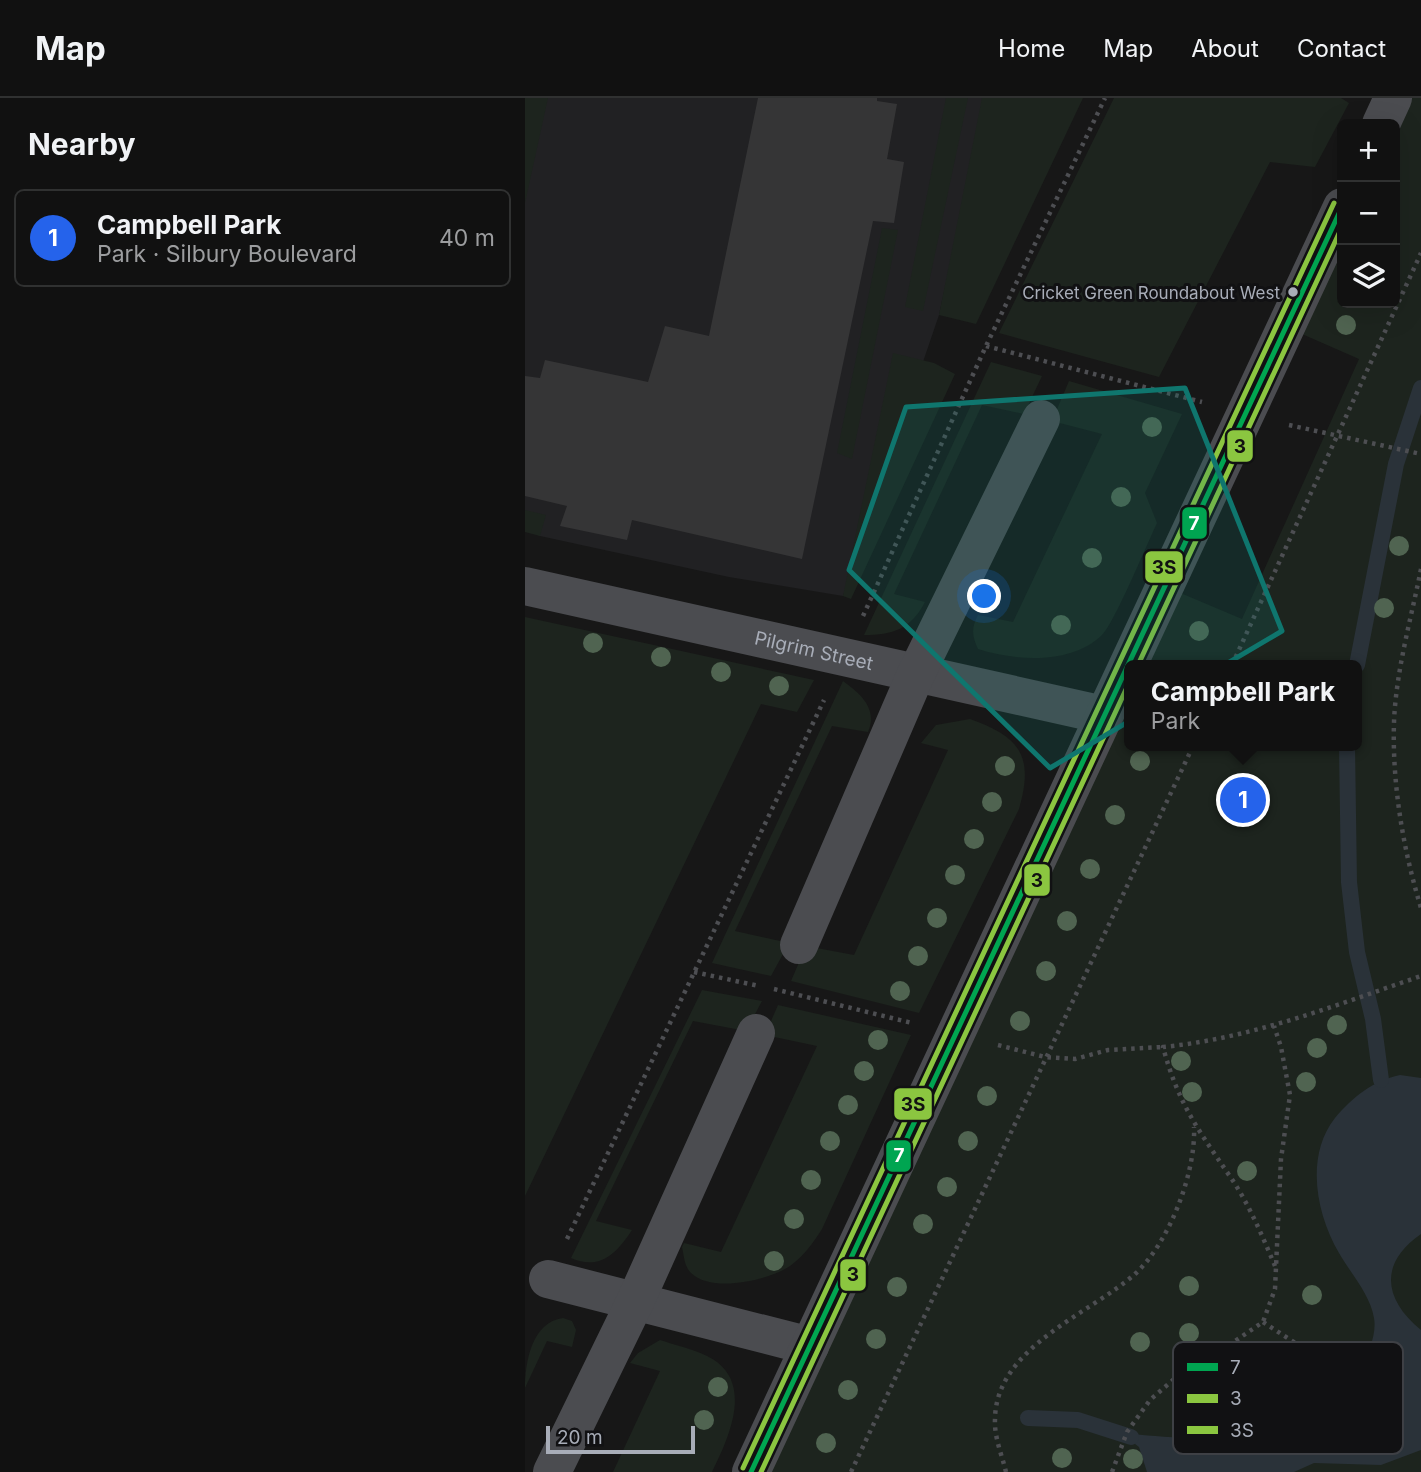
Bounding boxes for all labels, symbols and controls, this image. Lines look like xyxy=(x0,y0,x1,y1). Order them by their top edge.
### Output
text: Map xyxy=(35,28,106,68)
text: Home xyxy=(998,34,1065,63)
text: Map xyxy=(1103,34,1153,63)
text: About xyxy=(1191,34,1259,63)
text: Contact xyxy=(1297,34,1386,63)
map controls xyxy=(1337,119,1400,308)
button: + xyxy=(1337,119,1400,182)
text: Nearby xyxy=(28,126,136,162)
button: − xyxy=(1337,182,1400,245)
text: Campbell Park xyxy=(97,209,281,240)
text: 1 xyxy=(48,224,58,252)
text: 40 m xyxy=(439,224,495,252)
text: Park · Silbury Boulevard xyxy=(97,240,357,268)
button: layers xyxy=(1337,245,1400,308)
place label: Cricket Green Roundabout West xyxy=(1022,283,1280,303)
marker: Cricket Green Roundabout West xyxy=(1286,285,1300,299)
line badge: 3 xyxy=(1226,429,1254,463)
text: 3 xyxy=(1234,435,1246,458)
line badge: 7 xyxy=(1181,506,1208,540)
text: 7 xyxy=(1188,512,1200,535)
line badge: 3S xyxy=(1144,550,1184,584)
text: 3S xyxy=(1152,556,1176,579)
your location xyxy=(967,579,1001,613)
street label: Pilgrim Street xyxy=(752,627,875,675)
popup xyxy=(1124,660,1362,751)
text: Campbell Park xyxy=(1151,676,1335,707)
text: Park xyxy=(1151,707,1200,735)
pin: 1 xyxy=(1220,774,1266,826)
line badge: 3 xyxy=(1023,863,1051,897)
text: 3 xyxy=(1031,869,1043,892)
line badge: 3S xyxy=(893,1087,933,1121)
text: 3S xyxy=(901,1093,925,1116)
line badge: 7 xyxy=(885,1139,912,1173)
text: 7 xyxy=(893,1144,905,1167)
line badge: 3 xyxy=(839,1258,867,1292)
text: 3 xyxy=(847,1263,859,1286)
legend xyxy=(1173,1342,1403,1454)
text: 7 xyxy=(1230,1356,1241,1379)
text: 3 xyxy=(1230,1387,1242,1410)
text: 3S xyxy=(1230,1419,1254,1442)
scale bar xyxy=(546,1423,695,1455)
text: 20 m xyxy=(557,1426,603,1449)

